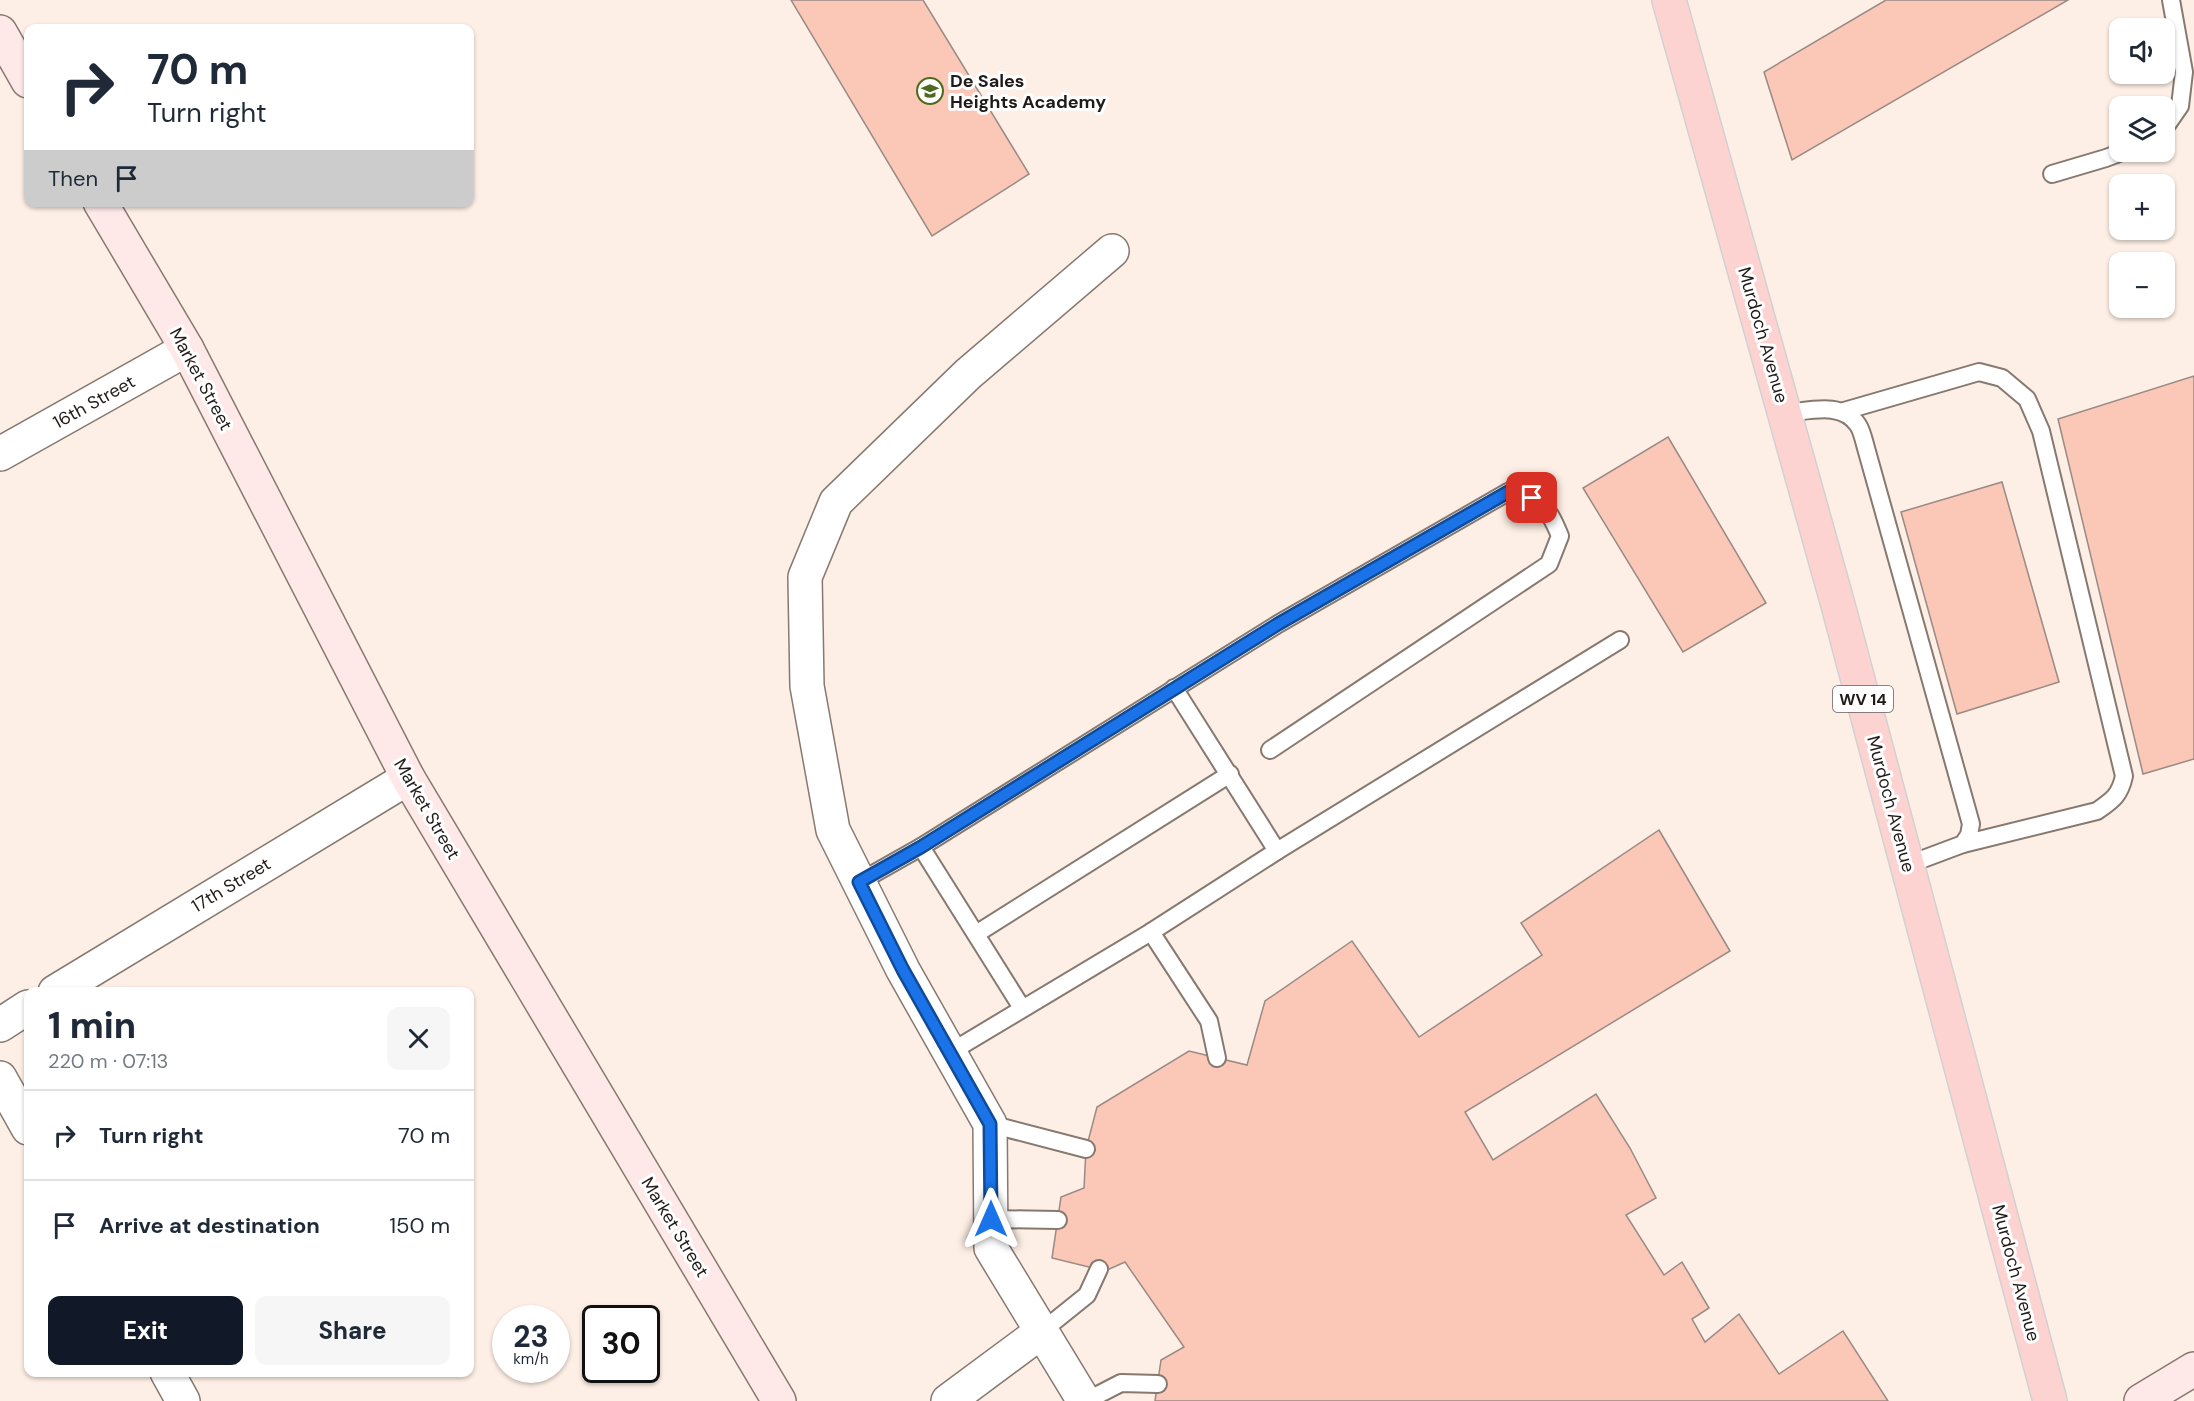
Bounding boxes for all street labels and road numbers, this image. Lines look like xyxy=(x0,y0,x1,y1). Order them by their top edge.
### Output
street label: Murdoch Avenue xyxy=(1732,264,1794,406)
street label: Market Street xyxy=(164,324,238,434)
street label: 16th Street xyxy=(49,370,139,434)
road number: WV 14 xyxy=(1833,686,1893,712)
street label: Murdoch Avenue xyxy=(1861,733,1921,875)
street label: Market Street xyxy=(388,754,466,864)
street label: 17th Street xyxy=(187,852,275,918)
street label: Market Street xyxy=(636,1172,714,1282)
street label: Murdoch Avenue xyxy=(1986,1202,2046,1344)

